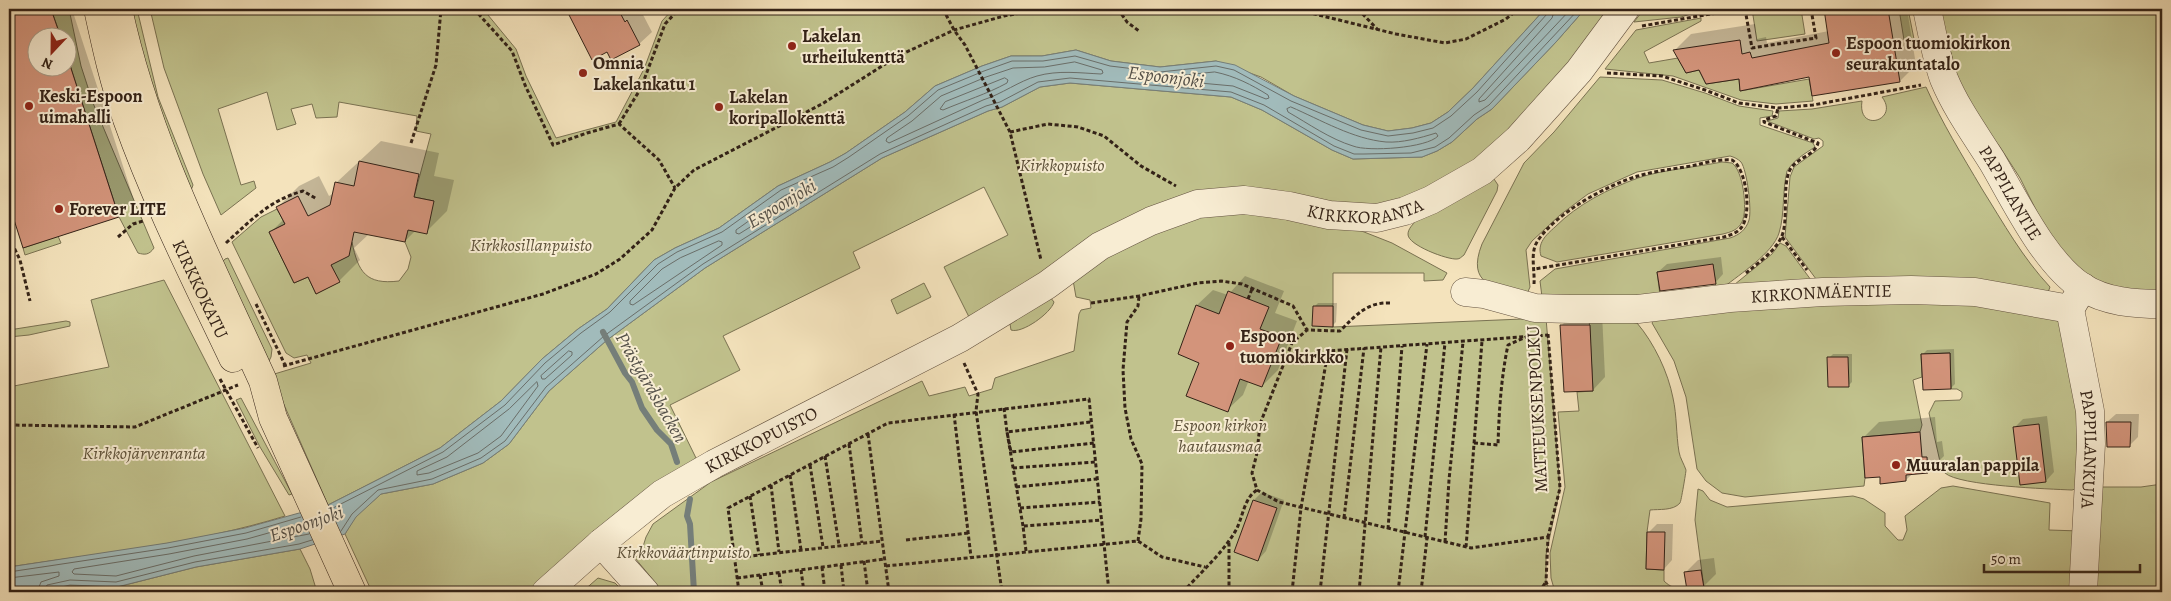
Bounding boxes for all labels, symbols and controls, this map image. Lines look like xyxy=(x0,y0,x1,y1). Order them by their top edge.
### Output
place label: Lakelan urheilukenttä xyxy=(802,24,905,69)
north arrow xyxy=(28,28,78,78)
place label: Espoon tuomiokirkon seurakuntatalo xyxy=(1846,31,2011,76)
marker: Lakelan urheilukenttä xyxy=(786,40,798,52)
marker: Espoon tuomiokirkon seurakuntatalo xyxy=(1830,47,1842,59)
place label: Omnia Lakelankatu 1 xyxy=(593,51,696,96)
text: N xyxy=(39,53,56,74)
water label: Espoonjoki xyxy=(1126,59,1206,95)
marker: Omnia Lakelankatu 1 xyxy=(577,67,589,79)
place label: Keski-Espoon uimahalli xyxy=(39,84,143,129)
place label: Lakelan koripallokenttä xyxy=(729,85,845,130)
marker: Keski-Espoon uimahalli xyxy=(23,100,35,112)
marker: Lakelan koripallokenttä xyxy=(713,101,725,113)
street label: PAPPILANTIE xyxy=(1973,141,2047,245)
park label: Kirkkopuisto xyxy=(1019,153,1105,177)
water label: Espoonjoki xyxy=(742,173,821,235)
street label: KIRKKORANTA xyxy=(1305,193,1427,230)
place label: Forever LITE xyxy=(69,197,166,221)
marker: Forever LITE xyxy=(53,203,65,215)
park label: Kirkkosillanpuisto xyxy=(470,233,592,257)
street label: KIRKKOKATU xyxy=(166,236,234,343)
street label: KIRKONMÄENTIE xyxy=(1750,278,1892,309)
place label: Espoon tuomiokirkko xyxy=(1240,324,1344,369)
street label: MATTEUKSENPOLKU xyxy=(1521,325,1553,493)
water label: Prästgårdsbacken xyxy=(609,327,693,448)
marker: Espoon tuomiokirkko xyxy=(1224,340,1236,352)
street label: PAPPILANKUJA xyxy=(2074,388,2103,510)
street label: KIRKKOPUISTO xyxy=(700,401,822,479)
park label: Espoon kirkon hautausmaa xyxy=(1173,413,1267,458)
park label: Kirkkojärvenranta xyxy=(82,441,206,465)
place label: Muuralan pappila xyxy=(1906,453,2040,477)
marker: Muuralan pappila xyxy=(1890,459,1902,471)
water label: Espoonjoki xyxy=(266,499,347,549)
park label: Kirkkoväärtinpuisto xyxy=(616,540,750,564)
scale bar xyxy=(1984,541,2140,573)
text: 50 m xyxy=(1991,549,2021,569)

